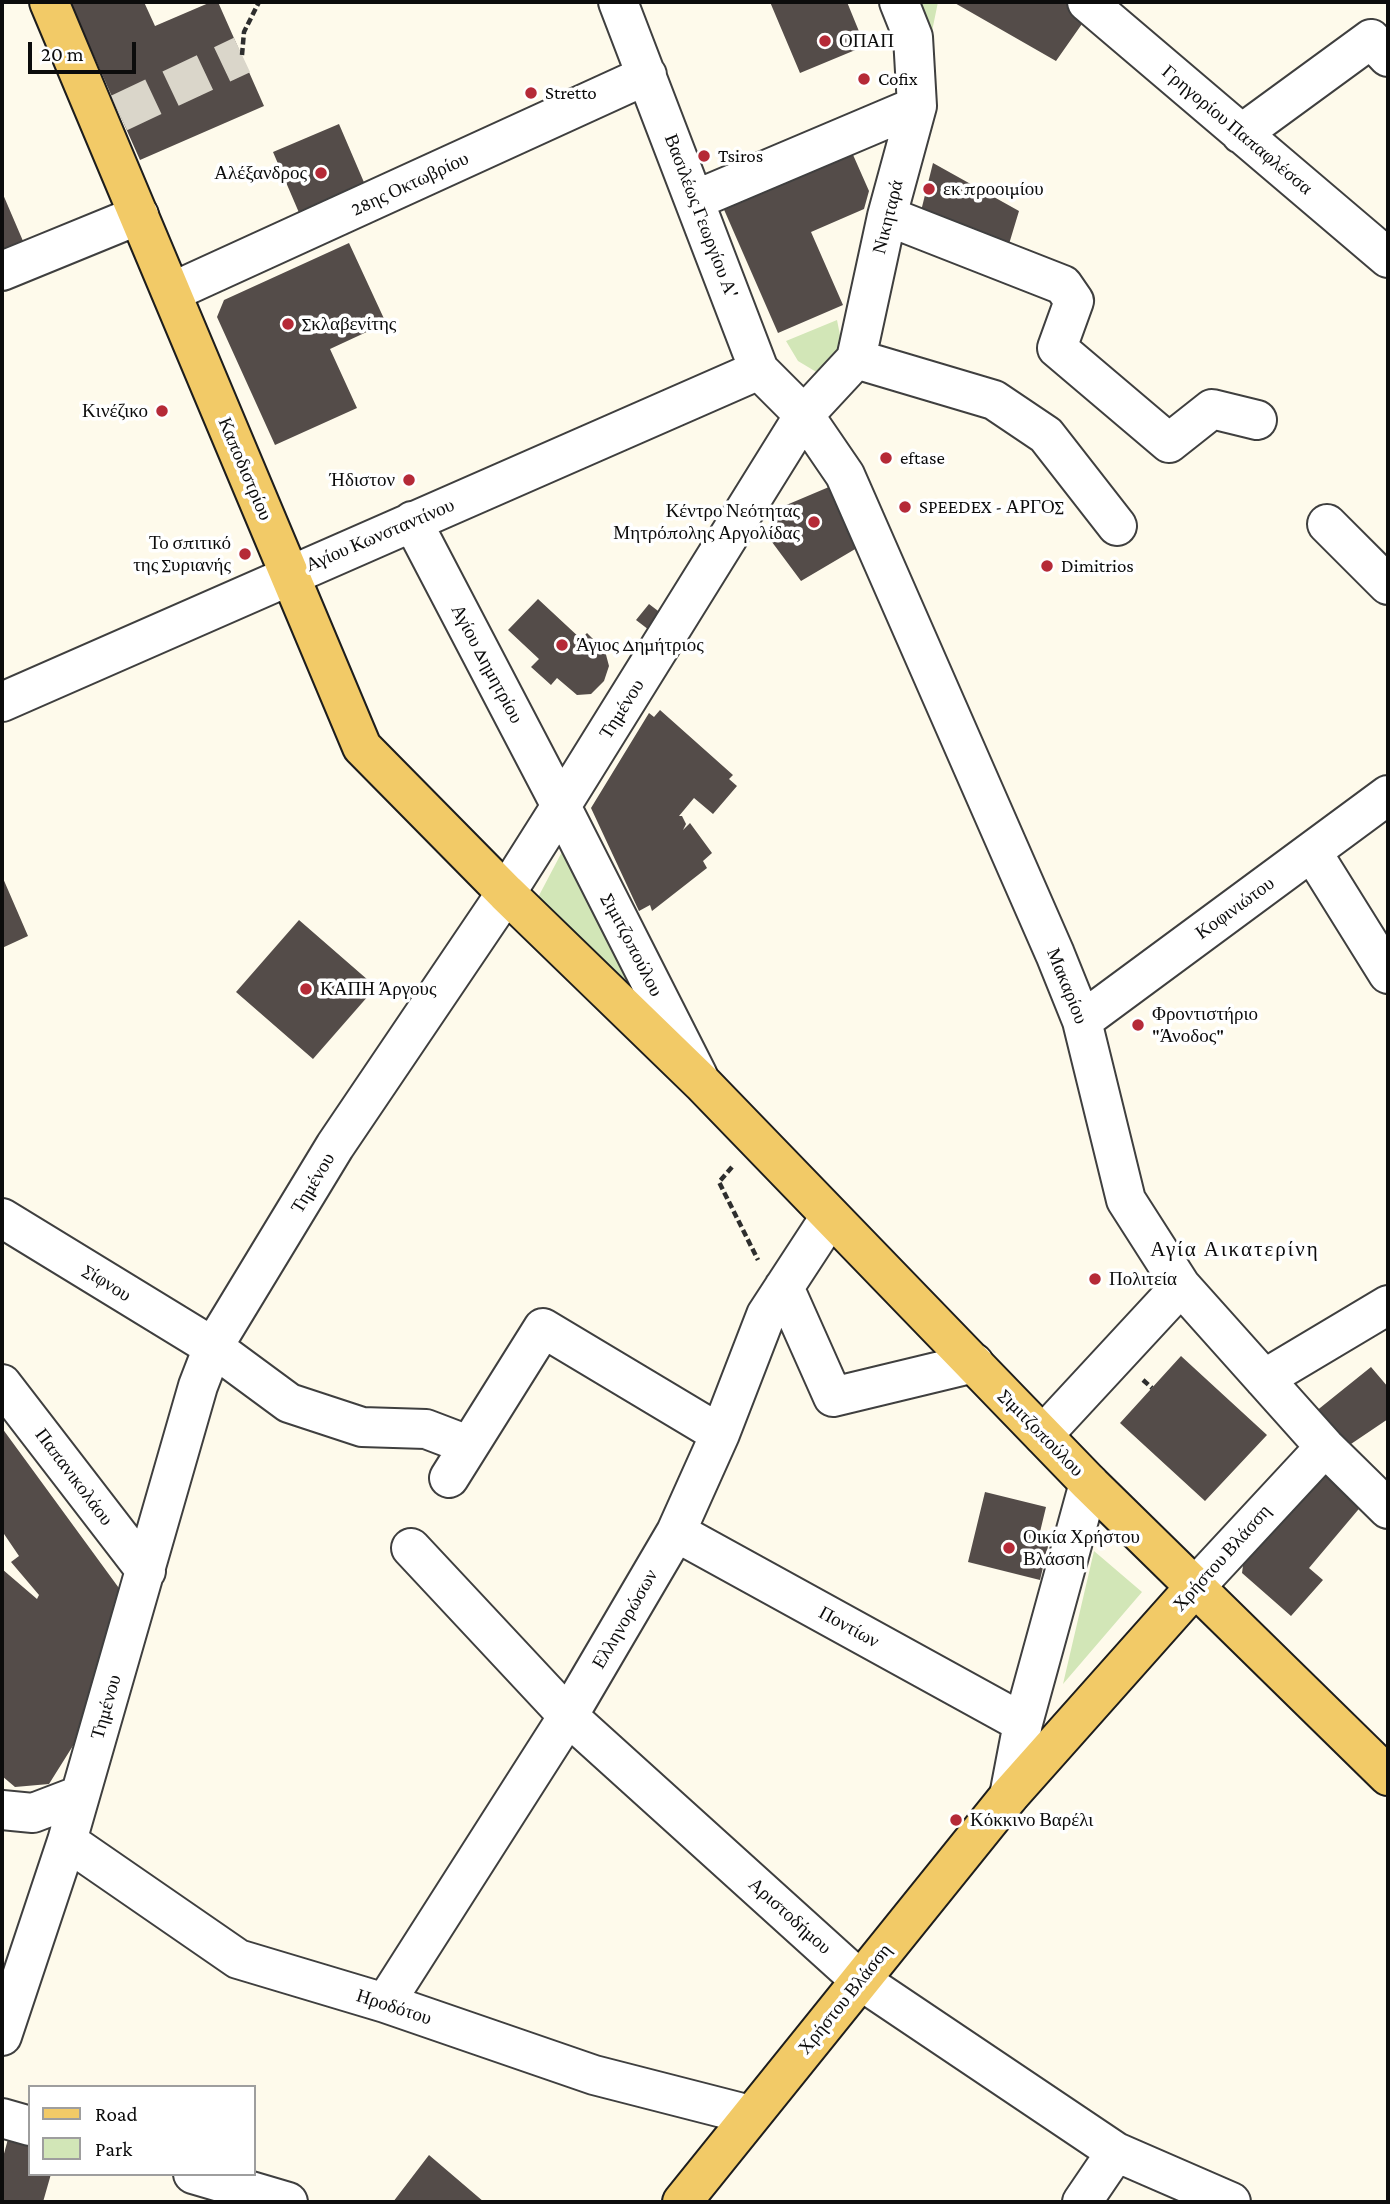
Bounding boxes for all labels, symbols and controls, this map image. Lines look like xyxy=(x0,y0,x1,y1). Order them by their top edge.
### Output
scale bar xyxy=(32,28,140,72)
place label: ΟΠΑΠ xyxy=(839,30,894,52)
marker: ΟΠΑΠ xyxy=(817,33,833,49)
text: 20 m xyxy=(41,42,84,66)
street label: Γρηγορίου Παπαφλέσσα xyxy=(1157,60,1317,200)
place label: Cofix xyxy=(878,68,918,90)
marker: Cofix xyxy=(856,71,872,87)
place label: Stretto xyxy=(545,82,597,104)
marker: Stretto xyxy=(523,85,539,101)
street label: Βασιλέως Γεωργίου Α' xyxy=(659,131,743,301)
place label: Tsiros xyxy=(718,145,763,167)
street label: 28ης Οκτωβρίου xyxy=(348,147,472,221)
marker: Tsiros xyxy=(696,148,712,164)
place label: Αλέξανδρος xyxy=(214,162,307,184)
marker: Αλέξανδρος xyxy=(313,165,329,181)
street label: Νικηταρά xyxy=(868,178,908,256)
place label: εκ προοιμίου xyxy=(943,178,1044,200)
marker: εκ προοιμίου xyxy=(921,181,937,197)
place label: Σκλαβενίτης xyxy=(302,313,396,335)
marker: Σκλαβενίτης xyxy=(280,316,296,332)
place label: Κινέζικο xyxy=(82,400,148,422)
marker: Κινέζικο xyxy=(154,403,170,419)
street label: Καποδιστρίου xyxy=(213,414,277,524)
place label: eftase xyxy=(900,447,945,469)
marker: eftase xyxy=(878,450,894,466)
place label: Ήδιστον xyxy=(330,469,395,491)
marker: Ήδιστον xyxy=(401,472,417,488)
street label: Αγίου Κωνσταντίνου xyxy=(302,493,458,577)
place label: SPEEDEX - ΑΡΓΟΣ xyxy=(919,496,1064,518)
marker: SPEEDEX - ΑΡΓΟΣ xyxy=(897,499,913,515)
place label: Κέντρο Νεότητας Μητρόπολης Αργολίδας xyxy=(613,500,800,544)
marker: Κέντρο Νεότητας Μητρόπολης Αργολίδας xyxy=(806,514,822,530)
place label: Το σπιτικό της Συριανής xyxy=(133,532,231,576)
marker: Το σπιτικό της Συριανής xyxy=(237,546,253,562)
place label: Dimitrios xyxy=(1061,555,1134,577)
marker: Dimitrios xyxy=(1039,558,1055,574)
street label: Αγίου Δημητρίου xyxy=(446,601,528,727)
place label: Άγιος Δημήτριος xyxy=(576,634,704,656)
marker: Άγιος Δημήτριος xyxy=(554,637,570,653)
street label: Τημένου xyxy=(595,675,649,743)
street label: Κοφινιώτου xyxy=(1191,872,1279,944)
street label: Σιμιτζοπούλου xyxy=(596,890,668,1000)
street label: Μακαρίου xyxy=(1041,945,1093,1027)
place label: ΚΑΠΗ Άργους xyxy=(320,978,436,1000)
marker: ΚΑΠΗ Άργους xyxy=(298,981,314,997)
place label: Φροντιστήριο "Άνοδος" xyxy=(1152,1003,1258,1047)
marker: Φροντιστήριο "Άνοδος" xyxy=(1130,1017,1146,1033)
street label: Τημένου xyxy=(286,1149,340,1217)
district label: Αγία Αικατερίνη xyxy=(1152,1237,1318,1263)
street label: Σίφνου xyxy=(79,1259,135,1307)
place label: Πολιτεία xyxy=(1109,1268,1177,1290)
marker: Πολιτεία xyxy=(1087,1271,1103,1287)
street label: Σιμιτζοπούλου xyxy=(994,1385,1088,1481)
street label: Παπανικολάου xyxy=(30,1424,118,1530)
street label: Χρήστου Βλάσση xyxy=(1168,1500,1276,1616)
place label: Οικία Χρήστου Βλάσση xyxy=(1023,1526,1140,1570)
marker: Οικία Χρήστου Βλάσση xyxy=(1001,1540,1017,1556)
street label: Ελληνορώσων xyxy=(587,1565,663,1673)
street label: Ποντίων xyxy=(815,1601,883,1653)
street label: Τημένου xyxy=(86,1672,126,1742)
place label: Κόκκινο Βαρέλι xyxy=(970,1809,1093,1831)
marker: Κόκκινο Βαρέλι xyxy=(948,1812,964,1828)
street label: Αριστοδήμου xyxy=(744,1873,836,1959)
street label: Χρήστου Βλάσση xyxy=(793,1939,897,2059)
street label: Ηροδότου xyxy=(354,1984,434,2030)
legend xyxy=(28,2085,256,2176)
text: Road xyxy=(95,2102,138,2126)
text: Park xyxy=(95,2137,132,2161)

